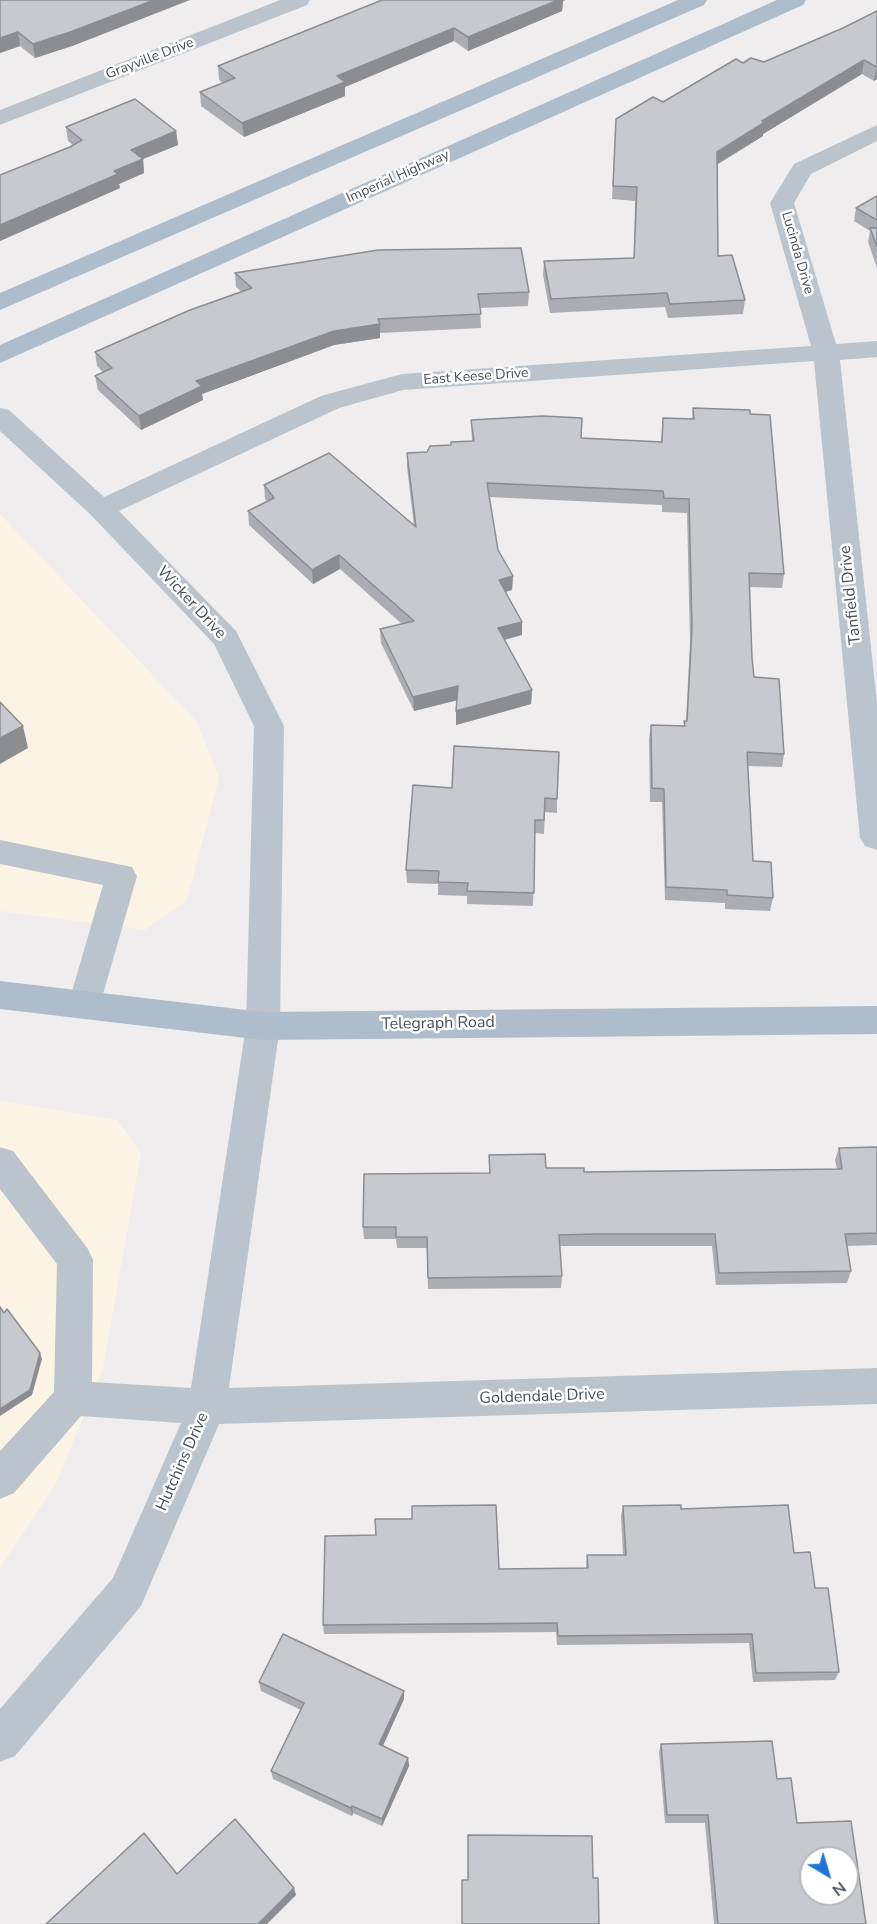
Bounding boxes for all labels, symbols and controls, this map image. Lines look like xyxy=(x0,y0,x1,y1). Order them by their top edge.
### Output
street label: Grayville Drive xyxy=(104,35,196,83)
street label: Imperial Highway xyxy=(344,147,452,207)
street label: Lucinda Drive xyxy=(777,210,817,296)
street label: East Keese Drive xyxy=(423,365,529,389)
street label: Tanfield Drive xyxy=(836,545,866,645)
street label: Wicker Drive xyxy=(152,563,230,643)
street label: Telegraph Road xyxy=(381,1013,495,1035)
street label: Goldendale Drive xyxy=(479,1385,605,1409)
street label: Hutchins Drive xyxy=(153,1410,213,1514)
north arrow xyxy=(799,1846,859,1906)
text: N xyxy=(827,1876,850,1901)

